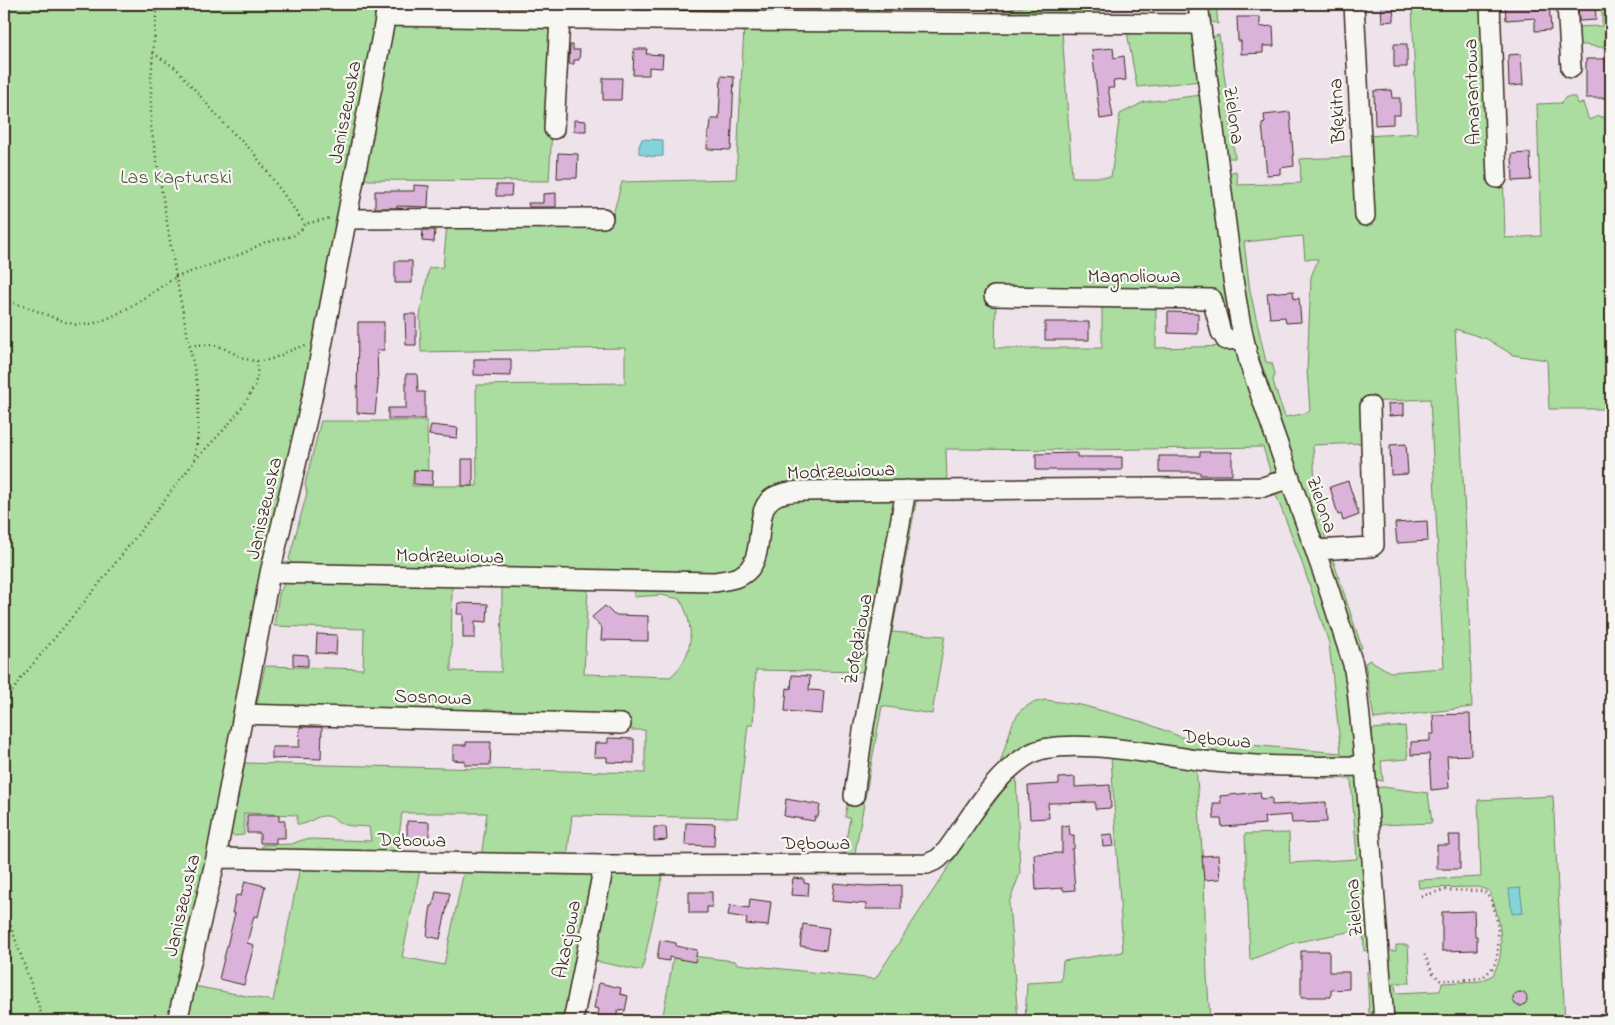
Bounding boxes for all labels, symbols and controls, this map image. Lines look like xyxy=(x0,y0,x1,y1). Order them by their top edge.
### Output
street label: Amarantowa xyxy=(1457,38,1490,146)
street label: Janiszewska xyxy=(322,58,371,166)
street label: Błękitna xyxy=(1322,77,1355,145)
street label: Zielona xyxy=(1214,84,1251,146)
park label: Las Kapturski xyxy=(120,164,232,193)
street label: Magnoliowa xyxy=(1088,263,1180,293)
street label: Janiszewska xyxy=(240,454,291,563)
street label: Modrzewiowa xyxy=(786,456,896,489)
street label: Zielona xyxy=(1297,473,1344,537)
street label: Modrzewiowa xyxy=(396,542,504,573)
street label: Żołędziowa xyxy=(837,592,882,687)
street label: Sosnowa xyxy=(394,683,472,714)
street label: Dębowa xyxy=(1180,723,1252,758)
street label: Dębowa xyxy=(376,826,446,857)
street label: Dębowa xyxy=(781,830,850,859)
street label: Janiszewska xyxy=(158,851,209,960)
street label: Zielona xyxy=(1339,878,1372,938)
street label: Akacjowa xyxy=(547,898,590,981)

